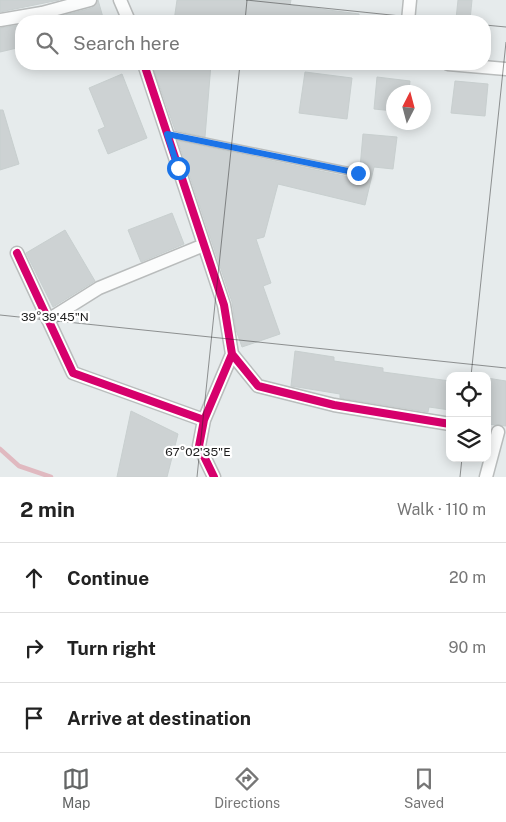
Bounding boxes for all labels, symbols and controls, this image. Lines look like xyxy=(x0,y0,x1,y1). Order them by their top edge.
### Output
search box xyxy=(15,15,491,70)
icon: search xyxy=(33,29,61,57)
text: Search here xyxy=(73,32,180,54)
north arrow xyxy=(386,85,431,130)
route start xyxy=(167,157,190,180)
route end xyxy=(347,162,370,185)
text: 39°39'45"N xyxy=(21,310,89,324)
map controls xyxy=(446,372,491,462)
button: locate xyxy=(446,372,491,417)
button: layers xyxy=(446,417,491,462)
text: 67°02'35"E xyxy=(165,445,231,459)
text: 2 min xyxy=(20,497,75,522)
text: Walk · 110 m xyxy=(397,500,486,519)
icon: ahead xyxy=(20,564,48,592)
text: Continue xyxy=(67,567,149,589)
text: 20 m xyxy=(449,568,486,587)
icon: right xyxy=(20,634,48,662)
text: Turn right xyxy=(67,637,156,659)
text: 90 m xyxy=(449,638,486,657)
icon: arrive xyxy=(20,704,48,732)
text: Arrive at destination xyxy=(67,707,251,729)
tab: Map xyxy=(62,765,90,811)
tab: Directions xyxy=(214,765,280,811)
tab: Saved xyxy=(404,765,444,811)

